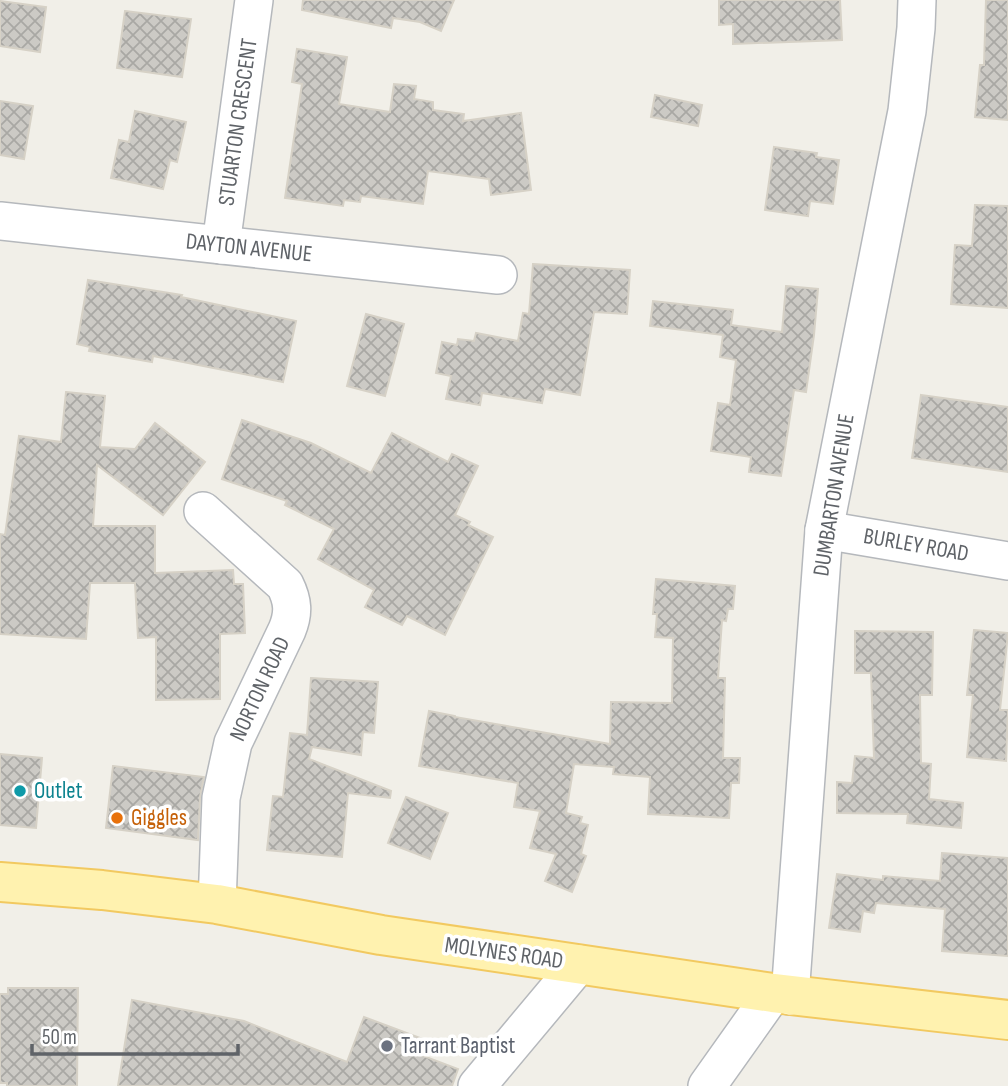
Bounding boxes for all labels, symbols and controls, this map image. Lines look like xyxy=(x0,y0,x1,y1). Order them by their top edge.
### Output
street label: STUARTON CRESCENT xyxy=(212,36,264,208)
street label: DAYTON AVENUE xyxy=(184,227,314,269)
street label: DUMBARTON AVENUE xyxy=(807,412,861,578)
street label: BURLEY ROAD xyxy=(861,522,971,568)
street label: NORTON ROAD xyxy=(224,632,296,746)
place label: Outlet xyxy=(34,777,82,805)
marker: Outlet xyxy=(12,783,28,799)
place label: Giggles xyxy=(131,804,187,832)
marker: Giggles xyxy=(109,810,125,826)
street label: MOLYNES ROAD xyxy=(443,931,565,975)
scale bar xyxy=(32,1012,238,1056)
text: 50 m xyxy=(42,1025,77,1050)
place label: Tarrant Baptist xyxy=(401,1032,515,1060)
marker: Tarrant Baptist xyxy=(379,1038,395,1054)

